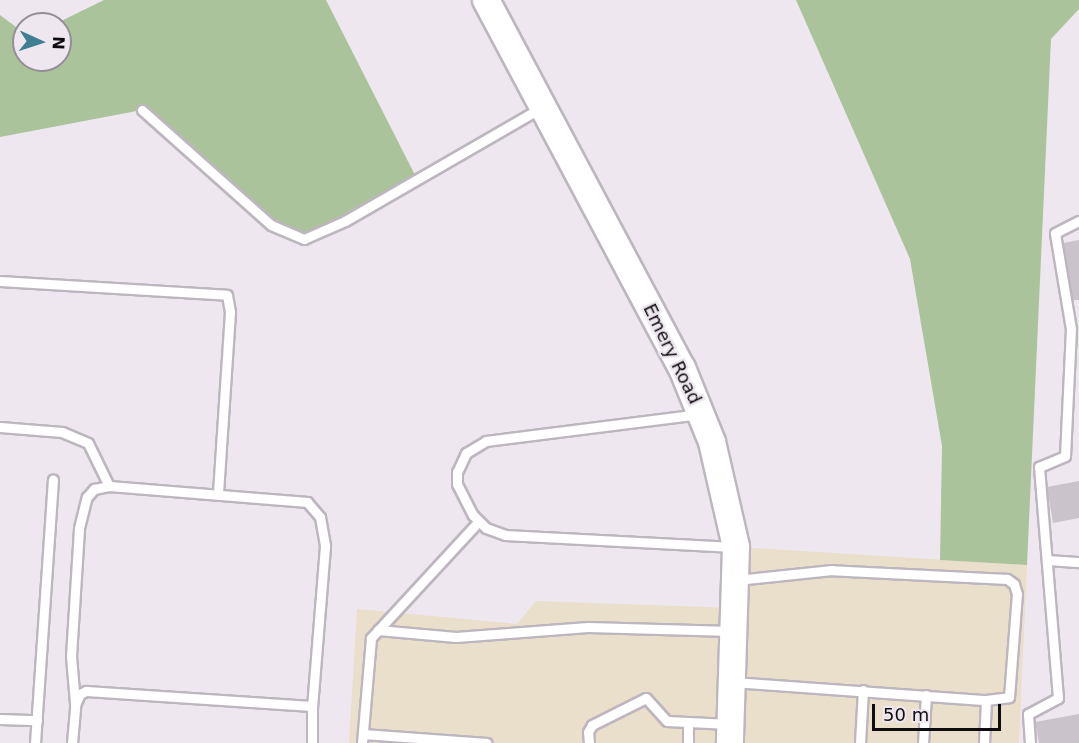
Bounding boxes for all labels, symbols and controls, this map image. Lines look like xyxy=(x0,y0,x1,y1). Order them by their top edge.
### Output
north arrow xyxy=(12,12,72,72)
text: N xyxy=(49,36,68,50)
street label: Emery Road xyxy=(638,300,706,408)
scale bar xyxy=(875,692,1004,730)
text: 50 m xyxy=(883,704,929,725)

